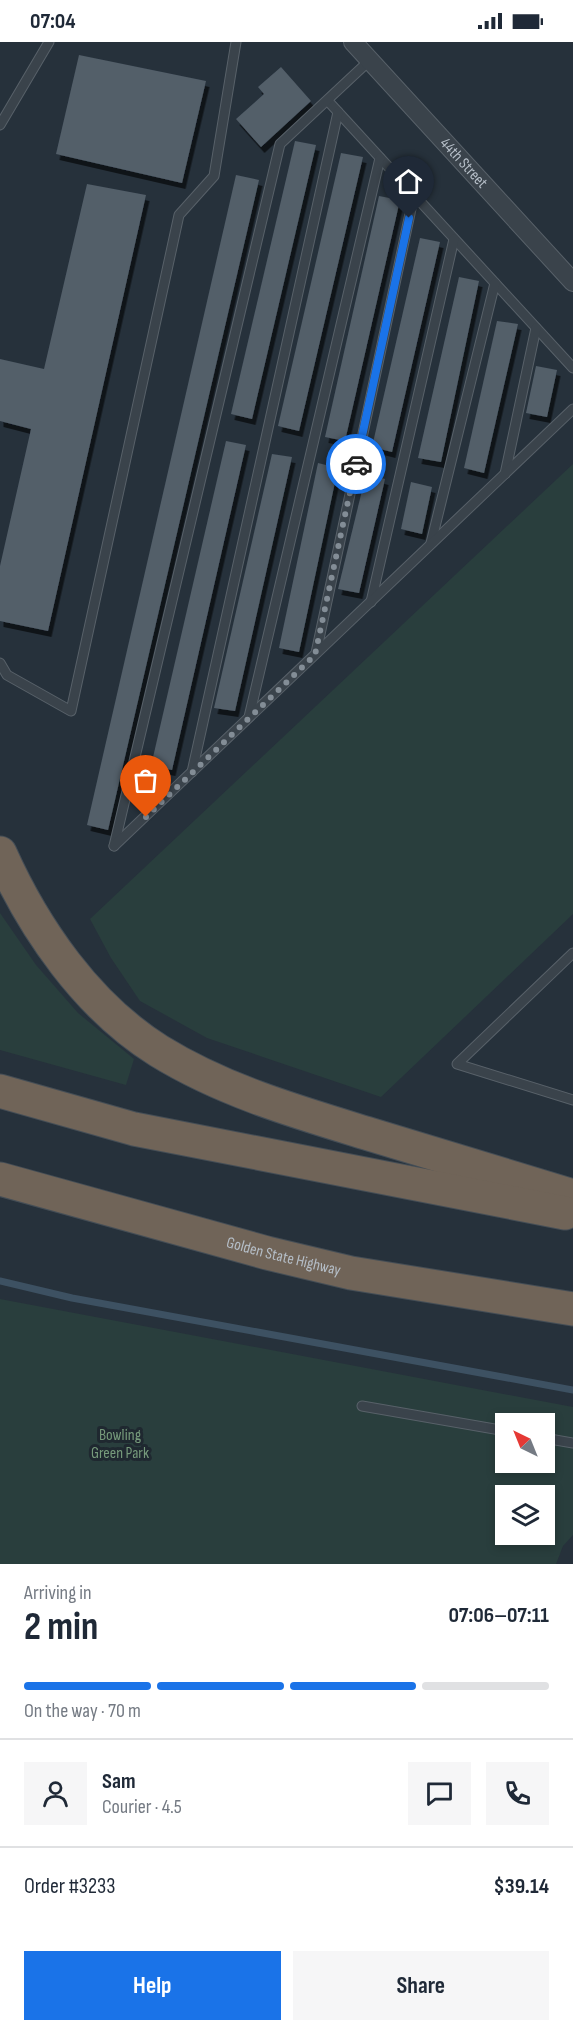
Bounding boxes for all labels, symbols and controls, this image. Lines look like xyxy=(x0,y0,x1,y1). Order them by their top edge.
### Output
text: 07:04 xyxy=(30,8,76,35)
street label: 44th Street xyxy=(436,134,492,192)
pin xyxy=(383,156,434,218)
icon: home xyxy=(392,165,425,198)
courier xyxy=(326,434,386,494)
icon: car xyxy=(340,448,373,481)
pin xyxy=(120,755,171,817)
icon: bag xyxy=(129,764,162,797)
street label: Golden State Highway xyxy=(224,1233,343,1280)
north arrow xyxy=(495,1413,555,1473)
map controls xyxy=(495,1413,555,1545)
park label: Bowling Green Park xyxy=(91,1426,149,1463)
button: layers xyxy=(495,1485,555,1545)
text: Arriving in xyxy=(24,1581,92,1605)
text: 07:06–07:11 xyxy=(448,1602,549,1629)
text: 2 min xyxy=(24,1604,98,1651)
text: On the way · 70 m xyxy=(24,1699,141,1723)
button: person xyxy=(24,1762,87,1825)
button: chat xyxy=(408,1762,471,1825)
button: phone xyxy=(486,1762,549,1825)
text: Sam xyxy=(102,1768,136,1795)
text: Courier · 4.5 xyxy=(102,1795,182,1819)
text: Order #3233 xyxy=(24,1873,115,1900)
text: $39.14 xyxy=(494,1873,549,1900)
button: Help xyxy=(24,1951,281,2020)
button: Share xyxy=(293,1951,549,2020)

